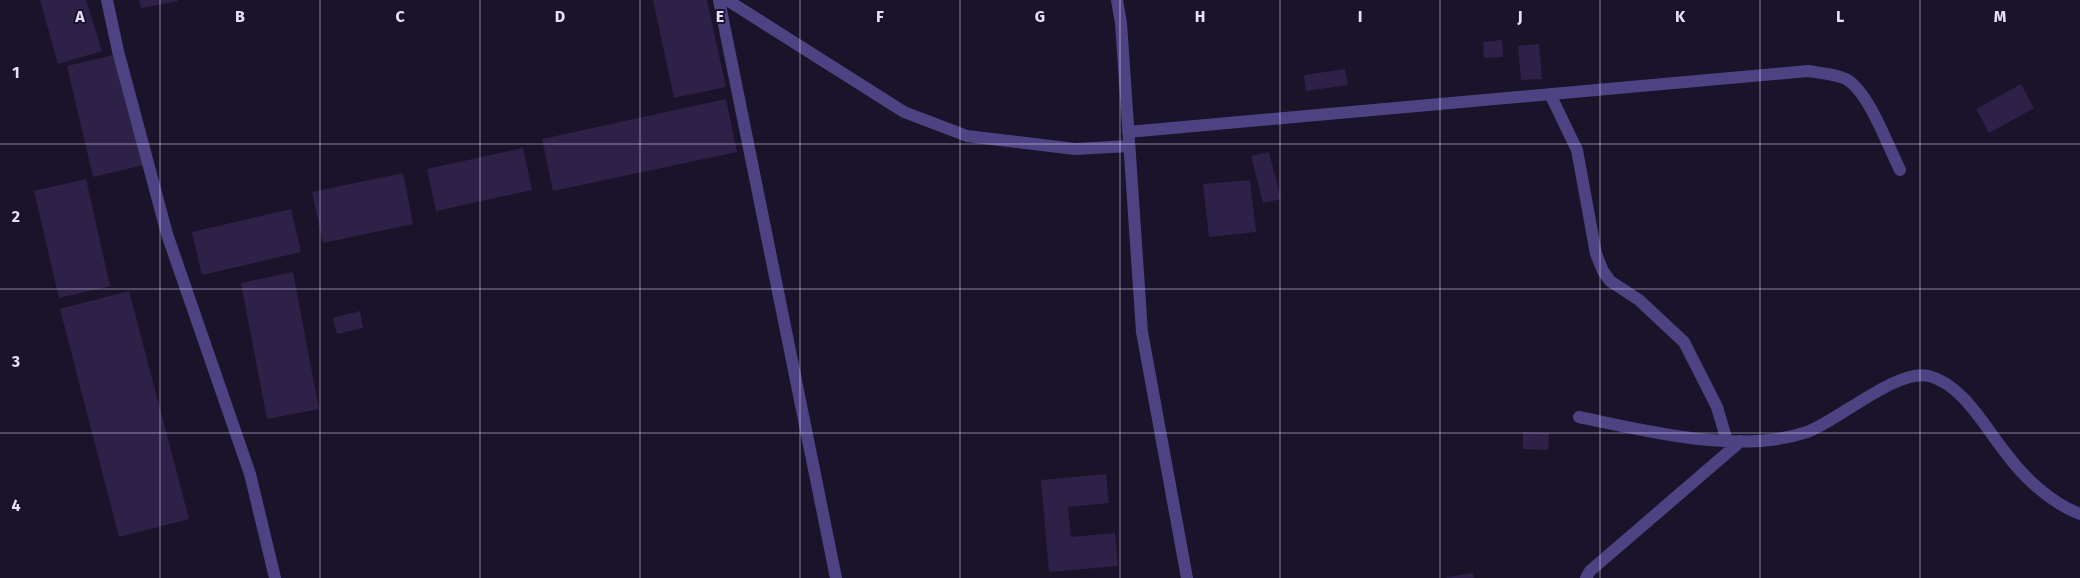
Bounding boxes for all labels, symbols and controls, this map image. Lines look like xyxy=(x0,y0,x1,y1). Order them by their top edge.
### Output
text: A xyxy=(74,7,85,26)
text: B xyxy=(235,7,245,26)
text: C xyxy=(395,7,405,26)
text: D xyxy=(555,7,565,26)
text: E xyxy=(716,7,724,26)
text: F xyxy=(876,7,884,26)
text: G xyxy=(1035,7,1045,26)
text: H xyxy=(1195,7,1205,26)
text: I xyxy=(1358,7,1362,26)
text: J xyxy=(1516,7,1523,26)
text: K xyxy=(1675,7,1686,26)
text: L xyxy=(1836,7,1844,26)
text: M xyxy=(1994,7,2007,26)
text: 1 xyxy=(12,63,20,82)
text: 2 xyxy=(12,207,20,226)
text: 3 xyxy=(11,352,20,371)
text: 4 xyxy=(11,496,21,515)

